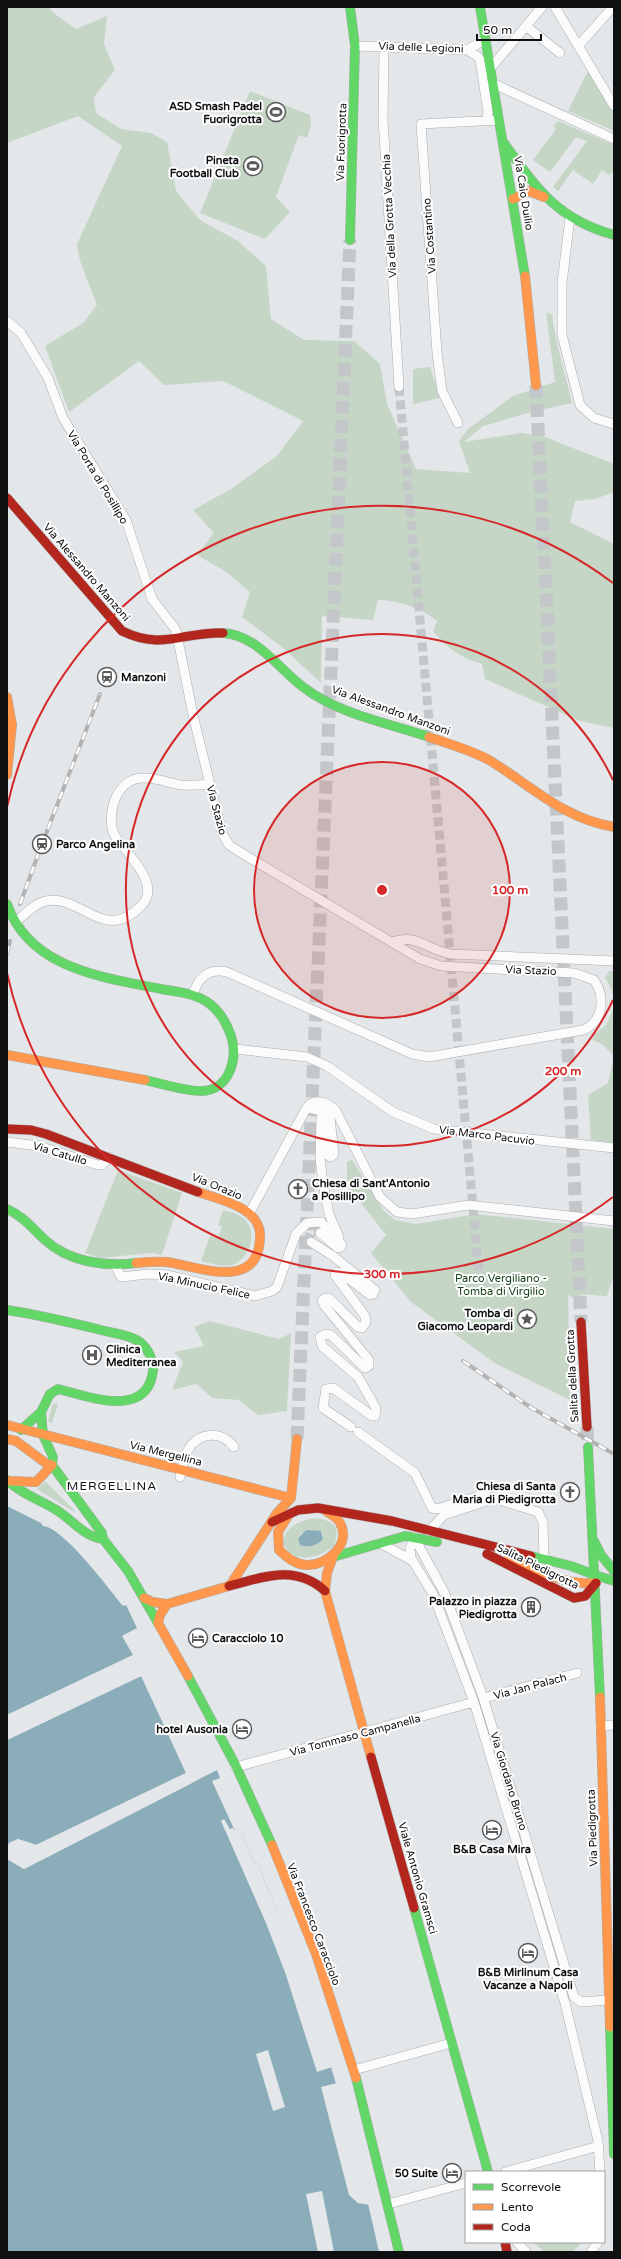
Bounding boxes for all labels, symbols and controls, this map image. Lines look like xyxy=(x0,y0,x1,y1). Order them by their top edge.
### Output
scale bar xyxy=(477,16,541,42)
text: 50 m xyxy=(483,23,512,37)
street label: Via delle Legioni xyxy=(378,40,464,55)
place label: ASD Smash Padel Fuorigrotta xyxy=(169,100,262,127)
sports icon: ASD Smash Padel Fuorigrotta xyxy=(265,101,287,123)
street label: Via Fuorigrotta xyxy=(334,103,349,181)
place label: Pineta Football Club xyxy=(170,154,239,180)
street label: Via della Grotta Vecchia xyxy=(380,154,399,278)
sports icon: Pineta Football Club xyxy=(242,155,264,177)
street label: Via Caio Duilio xyxy=(511,155,536,232)
street label: Via Costantino xyxy=(420,197,439,274)
street label: Via Porta di Posillipo xyxy=(64,428,131,527)
street label: Via Alessandro Manzoni xyxy=(41,521,133,624)
station icon: Manzoni xyxy=(96,666,118,688)
place label: Manzoni xyxy=(121,671,166,684)
street label: Via Alessandro Manzoni xyxy=(330,683,452,738)
street label: Via Stazio xyxy=(204,784,229,837)
station icon: Parco Angelina xyxy=(31,833,53,855)
place label: Parco Angelina xyxy=(56,838,135,852)
centre of rings xyxy=(375,883,389,897)
text: 100 m xyxy=(492,883,528,897)
street label: Via Stazio xyxy=(505,963,557,978)
text: 200 m xyxy=(545,1064,581,1078)
street label: Via Marco Pacuvio xyxy=(438,1123,536,1148)
street label: Via Catullo xyxy=(31,1139,89,1168)
street label: Via Orazio xyxy=(190,1170,244,1203)
place label: Chiesa di Sant'Antonio a Posillipo xyxy=(312,1177,430,1204)
church icon: Chiesa di Sant'Antonio a Posillipo xyxy=(287,1178,309,1200)
text: 300 m xyxy=(364,1267,400,1281)
street label: Via Minucio Felice xyxy=(157,1269,251,1302)
park label: Parco Vergiliano - Tomba di Virgilio xyxy=(455,1272,547,1298)
place label: Tomba di Giacomo Leopardi xyxy=(417,1307,513,1334)
place icon: Tomba di Giacomo Leopardi xyxy=(516,1308,538,1330)
street label: Salita della Grotta xyxy=(564,1329,581,1423)
place label: Clinica Mediterranea xyxy=(106,1343,176,1369)
hospital icon: Clinica Mediterranea xyxy=(81,1344,103,1366)
street label: Via Mergellina xyxy=(128,1438,204,1469)
district label: MERGELLINA xyxy=(67,1479,157,1493)
place label: Chiesa di Santa Maria di Piedigrotta xyxy=(452,1480,556,1507)
church icon: Chiesa di Santa Maria di Piedigrotta xyxy=(559,1481,581,1503)
street label: Salita Piedigrotta xyxy=(495,1541,581,1592)
place label: Palazzo in piazza Piedigrotta xyxy=(429,1595,517,1622)
building icon: Palazzo in piazza Piedigrotta xyxy=(520,1596,542,1618)
hotel icon: Caracciolo 10 xyxy=(187,1627,209,1649)
place label: Caracciolo 10 xyxy=(212,1632,284,1645)
street label: Via Jan Palach xyxy=(492,1671,568,1702)
street label: Via Tommaso Campanella xyxy=(288,1712,422,1759)
hotel icon: hotel Ausonia xyxy=(231,1718,253,1740)
place label: hotel Ausonia xyxy=(156,1723,228,1736)
street label: Via Giordano Bruno xyxy=(487,1730,530,1832)
street label: Via Piedigrotta xyxy=(585,1789,600,1867)
hotel icon: B&B Casa Mira xyxy=(481,1819,503,1841)
street label: Viale Antonio Gramsci xyxy=(395,1821,440,1935)
place label: B&B Casa Mira xyxy=(453,1843,531,1856)
street label: Via Francesco Caracciolo xyxy=(284,1861,343,1988)
hotel icon: B&B Mirlinum Casa Vacanze a Napoli xyxy=(517,1942,539,1964)
place label: B&B Mirlinum Casa Vacanze a Napoli xyxy=(478,1966,578,1993)
hotel icon: 50 Suite xyxy=(441,2162,463,2184)
place label: 50 Suite xyxy=(395,2167,439,2180)
legend xyxy=(465,2171,605,2243)
text: Scorrevole xyxy=(501,2180,561,2194)
text: Lento xyxy=(501,2200,534,2214)
text: Coda xyxy=(501,2220,531,2234)

